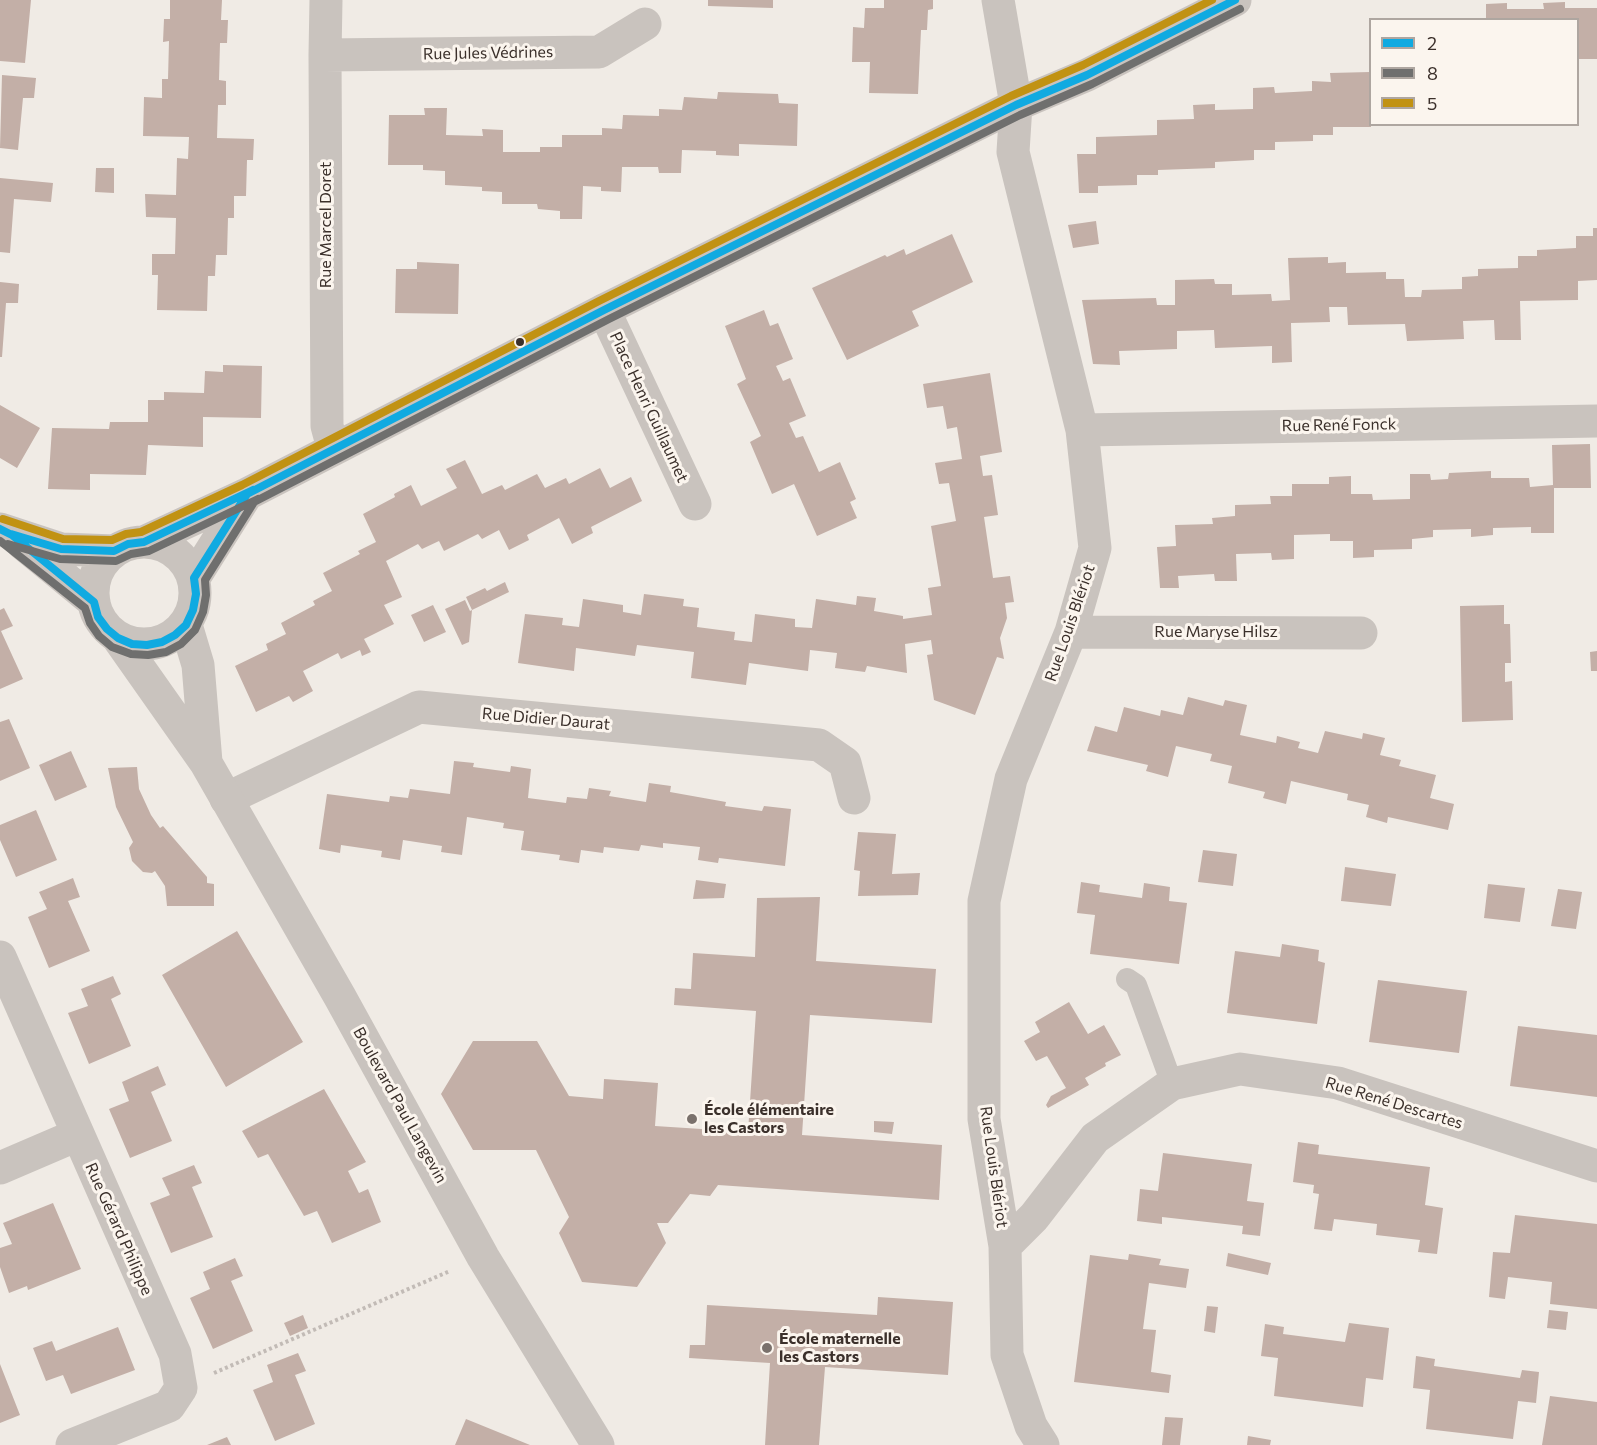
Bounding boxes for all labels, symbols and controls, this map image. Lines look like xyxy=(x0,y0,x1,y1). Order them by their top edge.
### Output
legend xyxy=(1369,18,1579,126)
text: 2 xyxy=(1427,32,1437,54)
street label: Rue Jules Védrines xyxy=(423,42,553,64)
text: 8 xyxy=(1427,62,1438,84)
text: 5 xyxy=(1427,92,1437,114)
street label: Rue Marcel Doret xyxy=(316,162,336,288)
street label: Place Henri Guillaumet xyxy=(606,329,692,485)
unlabelled marker xyxy=(514,336,526,348)
street label: Rue René Fonck xyxy=(1282,414,1396,436)
street label: Rue Louis Blériot xyxy=(1041,562,1099,684)
street label: Rue Maryse Hilsz xyxy=(1154,622,1278,642)
street label: Rue Didier Daurat xyxy=(481,704,611,734)
street label: Boulevard Paul Langevin xyxy=(349,1024,451,1186)
street label: Rue René Descartes xyxy=(1323,1073,1465,1133)
place label: École élémentaire les Castors xyxy=(704,1100,834,1138)
street label: Rue Louis Blériot xyxy=(976,1105,1012,1229)
marker: École élémentaire les Castors xyxy=(685,1112,699,1126)
street label: Rue Gérard Philippe xyxy=(81,1160,157,1298)
place label: École maternelle les Castors xyxy=(779,1329,901,1367)
marker: École maternelle les Castors xyxy=(760,1341,774,1355)

